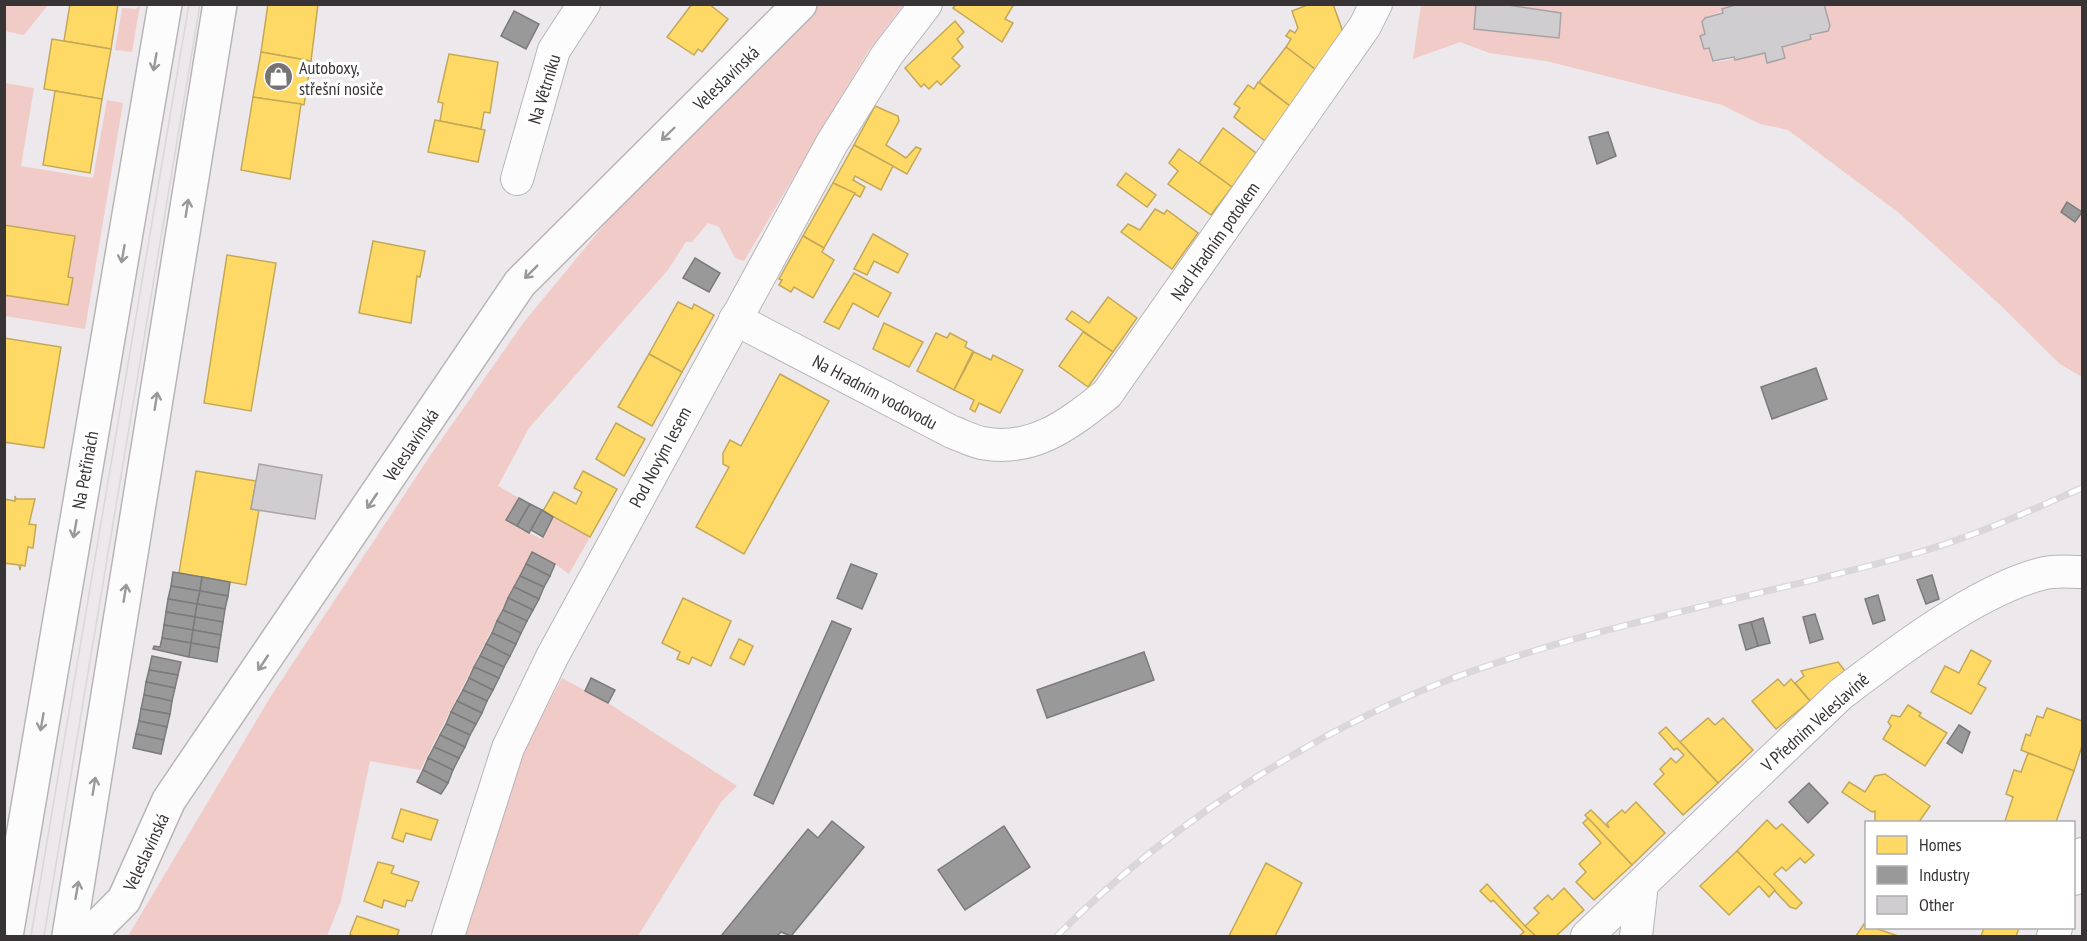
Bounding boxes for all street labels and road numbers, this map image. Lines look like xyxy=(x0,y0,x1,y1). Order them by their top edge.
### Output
street label: Veleslavínská xyxy=(687,41,764,116)
street label: Na Větrníku xyxy=(523,51,565,127)
street label: Nad Hradním potokem xyxy=(1166,177,1264,305)
street label: Na Hradním vodovodu xyxy=(809,349,941,435)
street label: Pod Novým lesem xyxy=(624,403,696,511)
street label: Veleslavínská xyxy=(378,404,444,487)
street label: Na Petřinách xyxy=(67,429,103,511)
street label: V Předním Veleslavíně xyxy=(1756,668,1874,777)
street label: Veleslavínská xyxy=(118,809,174,895)

